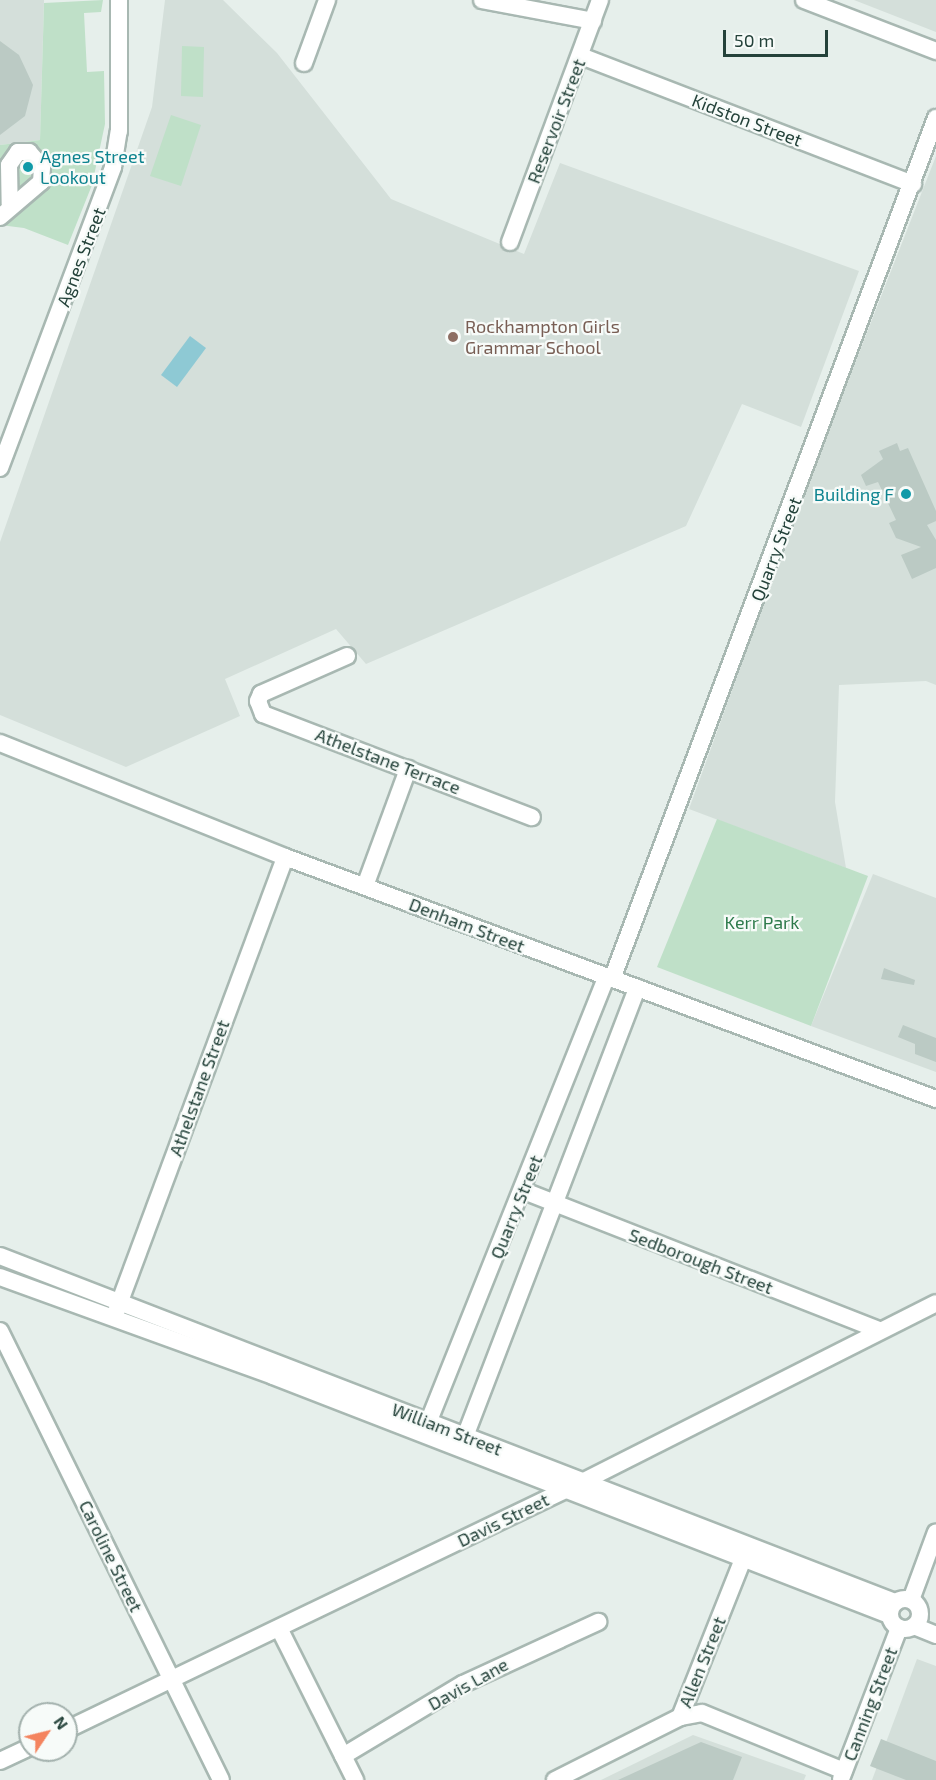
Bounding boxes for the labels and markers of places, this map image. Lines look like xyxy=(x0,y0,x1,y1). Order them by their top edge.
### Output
place label: Agnes Street Lookout xyxy=(40,146,145,188)
marker: Agnes Street Lookout xyxy=(21,160,35,174)
place label: Rockhampton Girls Grammar School xyxy=(465,316,620,358)
marker: Rockhampton Girls Grammar School xyxy=(446,330,460,344)
place label: Building F xyxy=(814,483,894,505)
marker: Building F xyxy=(899,487,913,501)

